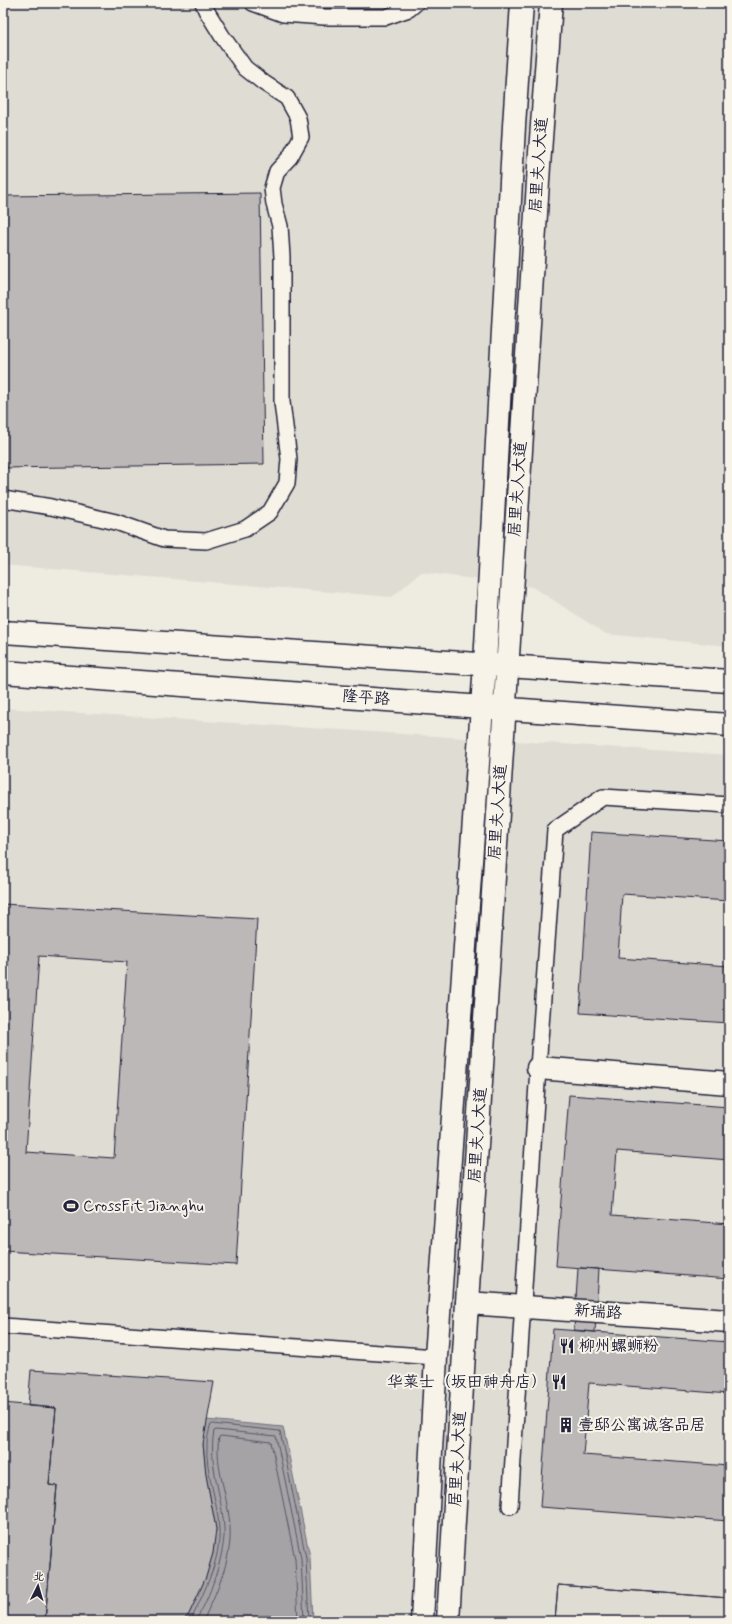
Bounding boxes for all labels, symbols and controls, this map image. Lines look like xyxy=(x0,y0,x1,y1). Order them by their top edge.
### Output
street label: 居里夫人大道 xyxy=(525,116,553,214)
street label: 居里夫人大道 xyxy=(504,440,532,538)
street label: 隆平路 xyxy=(341,686,391,710)
street label: 居里夫人大道 xyxy=(484,763,512,861)
street label: 居里夫人大道 xyxy=(464,1086,492,1184)
place label: CrossFit Jianghu xyxy=(83,1196,204,1217)
sports icon: CrossFit Jianghu xyxy=(62,1197,80,1215)
street label: 新瑞路 xyxy=(573,1300,623,1324)
place label: 柳州螺蛳粉 xyxy=(579,1336,659,1357)
restaurant icon: 柳州螺蛳粉 xyxy=(558,1337,576,1355)
place label: 华莱士（坂田神舟店） xyxy=(387,1372,547,1393)
restaurant icon: 华莱士（坂田神舟店） xyxy=(550,1373,568,1391)
street label: 居里夫人大道 xyxy=(445,1411,471,1507)
place label: 壹邸公寓诚客品居 xyxy=(578,1415,706,1436)
building icon: 壹邸公寓诚客品居 xyxy=(557,1416,575,1434)
north arrow xyxy=(18,1566,58,1606)
text: 北 xyxy=(33,1570,45,1584)

